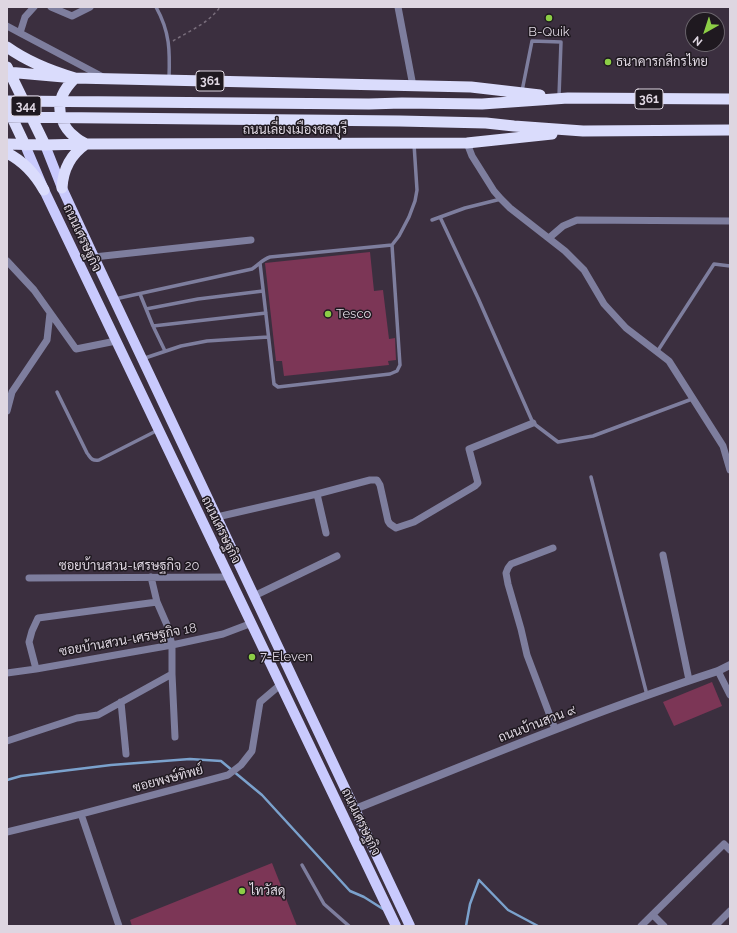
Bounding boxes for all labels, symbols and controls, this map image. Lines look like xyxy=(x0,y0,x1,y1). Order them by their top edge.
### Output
north arrow xyxy=(685,12,725,52)
marker: B-Quik xyxy=(544,13,554,23)
place label: B-Quik xyxy=(528,24,570,40)
text: N xyxy=(690,33,705,49)
place label: ธนาคารกสิกรไทย xyxy=(616,54,708,70)
marker: ธนาคารกสิกรไทย xyxy=(603,57,613,67)
road number: 361 xyxy=(196,71,224,91)
road number: 361 xyxy=(635,89,663,109)
road number: 344 xyxy=(11,96,41,116)
street label: ถนนเลี่ยงเมืองชลบุรี xyxy=(243,122,347,138)
street label: ถนนเศรษฐกิจ xyxy=(60,202,104,274)
place label: Tesco xyxy=(336,306,371,322)
marker: Tesco xyxy=(323,309,333,319)
street label: ถนนเศรษฐกิจ xyxy=(198,494,244,566)
street label: ซอยบ้านสวน-เศรษฐกิจ 20 xyxy=(59,558,199,574)
street label: ซอยบ้านสวน-เศรษฐกิจ 18 xyxy=(58,620,198,660)
place label: 7-Eleven xyxy=(260,649,313,665)
marker: 7-Eleven xyxy=(247,652,257,662)
street label: ถนนบ้านสวน ๙ xyxy=(496,702,578,746)
street label: ซอยพงษ์ทิพย์ xyxy=(131,762,205,796)
street label: ถนนเศรษฐกิจ xyxy=(338,786,384,858)
place label: ไทวัสดุ xyxy=(250,883,286,899)
marker: ไทวัสดุ xyxy=(237,886,247,896)

